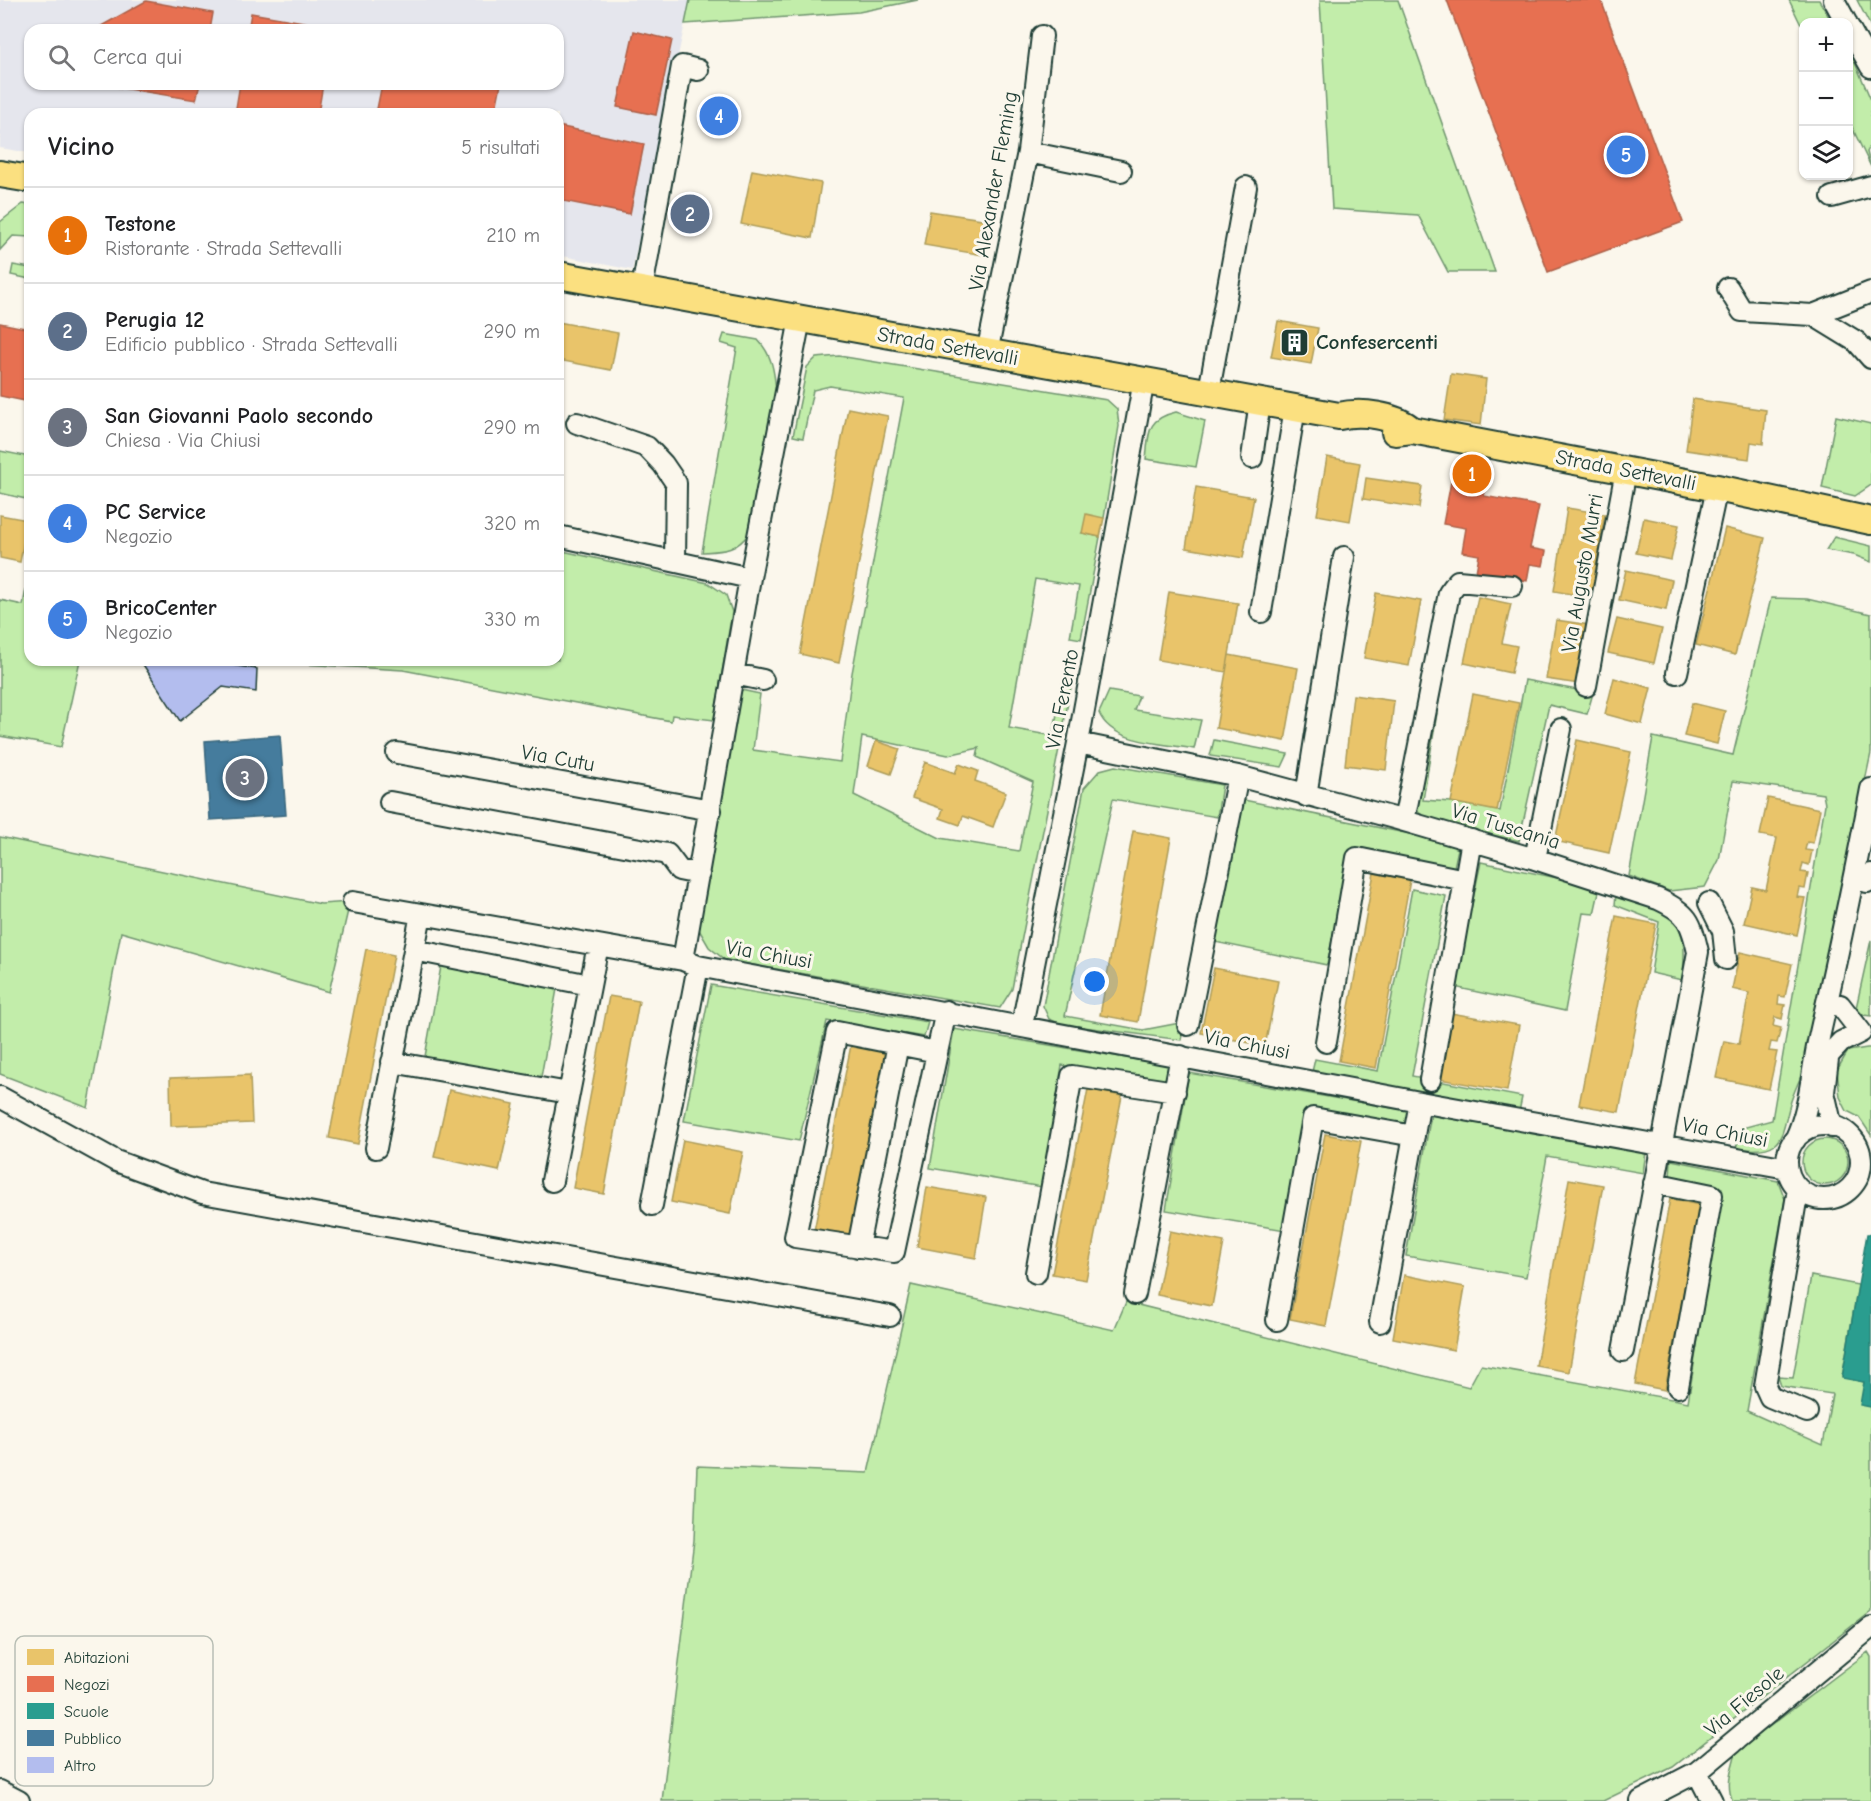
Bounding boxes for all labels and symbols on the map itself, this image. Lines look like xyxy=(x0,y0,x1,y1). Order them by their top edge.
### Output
street label: Via Alexander Fleming xyxy=(964,89,1022,293)
pin: 4 xyxy=(700,94,738,138)
pin: 5 xyxy=(1606,132,1646,178)
pin: 2 xyxy=(670,192,710,236)
street label: Strada Settevalli xyxy=(876,322,1020,370)
building icon: Confesercenti xyxy=(1279,326,1311,358)
place label: Confesercenti xyxy=(1316,330,1438,354)
street label: Strada Settevalli xyxy=(1554,445,1698,495)
pin: 1 xyxy=(1452,452,1492,496)
street label: Via Augusto Murri xyxy=(1556,492,1608,654)
street label: Via Ferento xyxy=(1040,647,1084,751)
street label: Via Cutu xyxy=(519,740,597,776)
pin: 3 xyxy=(226,756,264,800)
street label: Via Tuscania xyxy=(1449,798,1563,854)
street label: Via Chiusi xyxy=(724,935,814,973)
your location xyxy=(1080,967,1109,996)
street label: Via Chiusi xyxy=(1202,1024,1292,1064)
street label: Via Chiusi xyxy=(1680,1112,1770,1152)
legend xyxy=(15,1636,213,1786)
text: Abitazioni xyxy=(64,1649,129,1667)
street label: Via Fiesole xyxy=(1699,1661,1789,1741)
text: Negozi xyxy=(64,1676,110,1694)
text: Scuole xyxy=(64,1703,109,1721)
text: Pubblico xyxy=(64,1730,122,1748)
text: Altro xyxy=(64,1757,96,1775)

